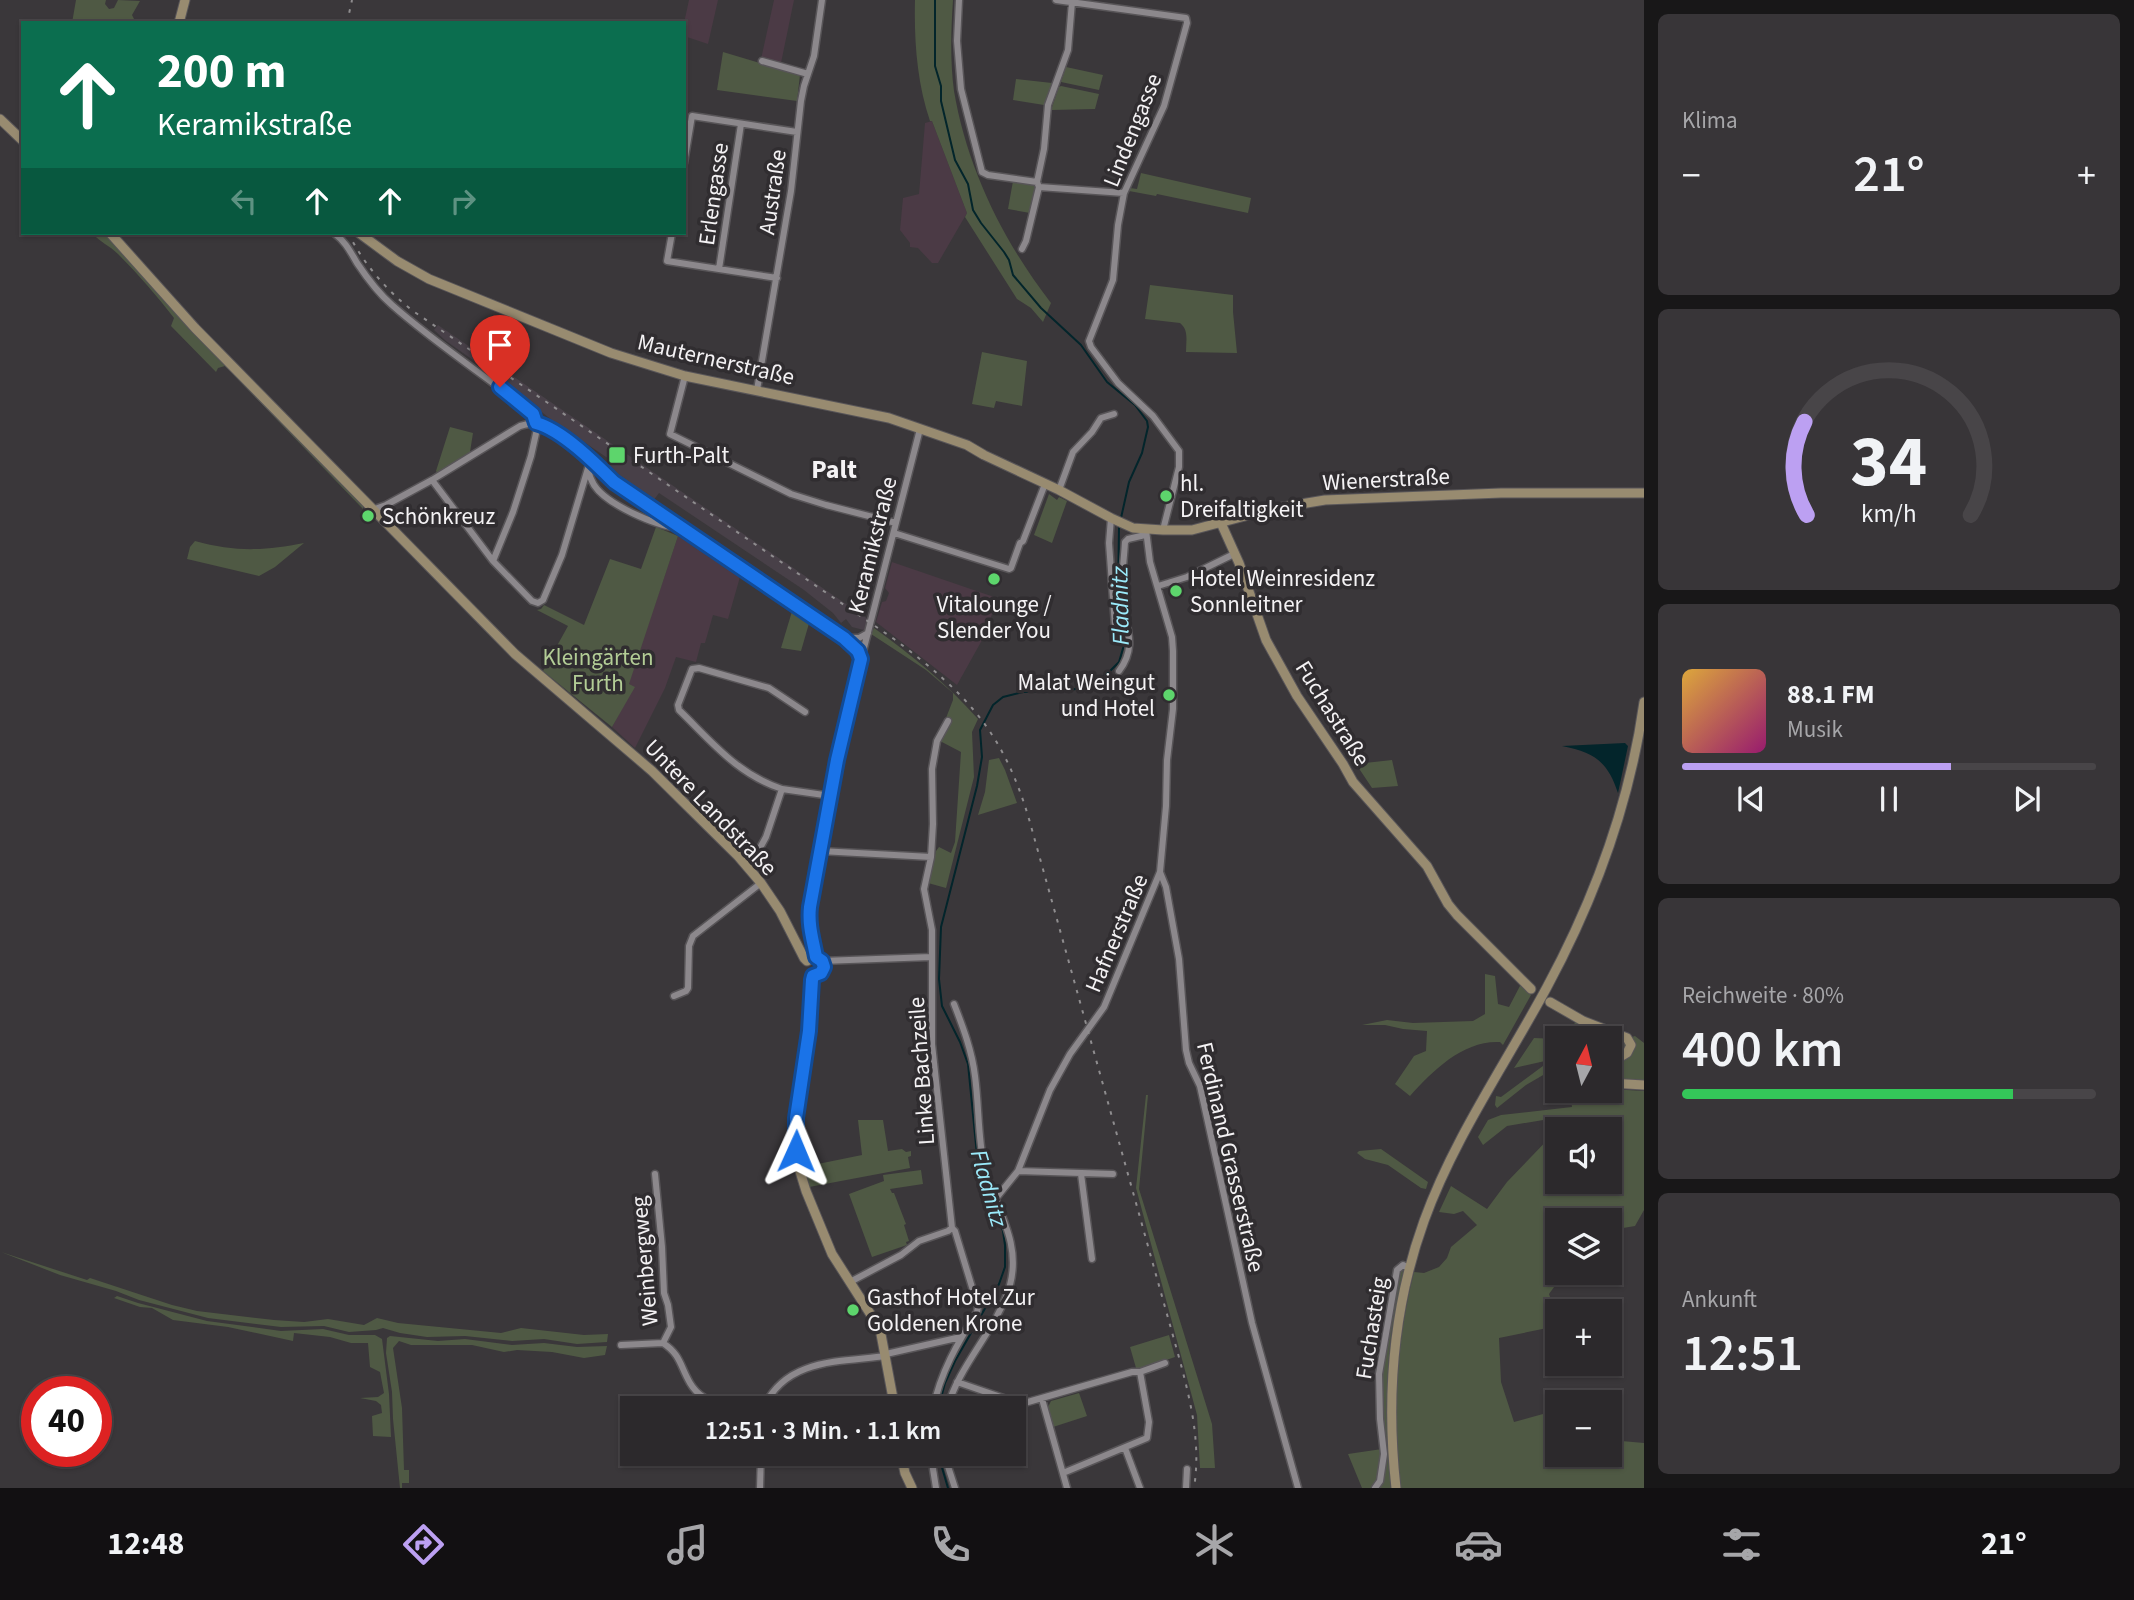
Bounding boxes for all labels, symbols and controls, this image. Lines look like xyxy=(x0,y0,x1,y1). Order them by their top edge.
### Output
text: 200 m xyxy=(157,37,286,107)
icon: ahead xyxy=(42,49,133,140)
street label: Lindengasse xyxy=(1095,69,1170,192)
text: Keramikstraße xyxy=(157,102,352,148)
text: Klima xyxy=(1682,104,1738,137)
text: 21° xyxy=(1853,138,1925,212)
street label: Erlengasse xyxy=(690,141,737,248)
street label: Austraße xyxy=(750,147,795,237)
text: − xyxy=(1682,149,1701,203)
text: + xyxy=(2077,149,2096,203)
icon: left xyxy=(225,182,263,220)
icon: ahead xyxy=(298,182,336,220)
icon: ahead xyxy=(371,182,409,220)
icon: right xyxy=(444,182,482,220)
pin xyxy=(470,315,530,387)
street label: Mauternerstraße xyxy=(634,325,798,394)
icon: arrive xyxy=(481,326,519,364)
text: 34 xyxy=(1851,411,1927,515)
place label: Furth-Palt xyxy=(633,439,729,472)
marker: Furth-Palt xyxy=(607,445,627,465)
district label: Palt xyxy=(811,451,857,488)
street label: Wienerstraße xyxy=(1321,460,1451,499)
place label: hl. Dreifaltigkeit xyxy=(1180,467,1304,526)
street label: Keramikstraße xyxy=(839,473,905,617)
marker: hl. Dreifaltigkeit xyxy=(1158,488,1174,504)
text: km/h xyxy=(1861,496,1917,532)
place label: Schönkreuz xyxy=(382,500,495,533)
marker: Schönkreuz xyxy=(360,508,376,524)
place label: Hotel Weinresidenz Sonnleitner xyxy=(1190,562,1375,621)
water label: Fladnitz xyxy=(1102,565,1139,646)
marker: Vitalounge / Slender You xyxy=(986,571,1002,587)
marker: Hotel Weinresidenz Sonnleitner xyxy=(1168,583,1184,599)
place label: Vitalounge / Slender You xyxy=(936,588,1052,647)
park label: Kleingärten Furth xyxy=(542,641,654,700)
street label: Fuchastraße xyxy=(1287,654,1378,772)
place label: Malat Weingut und Hotel xyxy=(1018,666,1155,725)
text: 88.1 FM xyxy=(1787,676,1875,713)
marker: Malat Weingut und Hotel xyxy=(1161,687,1177,703)
text: Musik xyxy=(1787,713,1843,746)
street label: Untere Landstraße xyxy=(637,732,785,883)
icon: previous xyxy=(1732,780,1770,818)
icon: pause xyxy=(1870,780,1908,818)
icon: next xyxy=(2008,780,2046,818)
street label: Hafnerstraße xyxy=(1077,869,1156,998)
text: Reichweite · 80% xyxy=(1682,979,1844,1012)
street label: Linke Bachzeile xyxy=(900,996,943,1146)
text: 400 km xyxy=(1682,1013,1843,1087)
north arrow xyxy=(1545,1026,1622,1102)
map controls xyxy=(1545,1026,1622,1467)
street label: Ferdinand Grasserstraße xyxy=(1188,1039,1273,1275)
position arrow xyxy=(759,1114,833,1188)
button: sound xyxy=(1545,1117,1622,1194)
water label: Fladnitz xyxy=(961,1145,1017,1232)
street label: Weinbergweg xyxy=(622,1194,667,1327)
button: layers xyxy=(1545,1208,1622,1285)
street label: Fuchasteig xyxy=(1347,1274,1396,1382)
place label: Gasthof Hotel Zur Goldenen Krone xyxy=(867,1281,1036,1340)
text: Ankunft xyxy=(1682,1283,1757,1316)
button: + xyxy=(1545,1299,1622,1376)
marker: Gasthof Hotel Zur Goldenen Krone xyxy=(845,1302,861,1318)
text: 12:51 xyxy=(1682,1317,1803,1391)
speed limit sign: 40 xyxy=(21,1376,112,1467)
button: − xyxy=(1545,1390,1622,1467)
text: 12:51 · 3 Min. · 1.1 km xyxy=(705,1412,941,1449)
icon: directions xyxy=(399,1520,448,1569)
icon: music xyxy=(663,1520,712,1569)
icon: phone xyxy=(926,1520,975,1569)
icon: climate xyxy=(1190,1520,1239,1569)
icon: car xyxy=(1454,1520,1503,1569)
icon: filters xyxy=(1717,1520,1766,1569)
text: 12:48 xyxy=(107,1521,185,1567)
text: 21° xyxy=(1981,1521,2027,1567)

